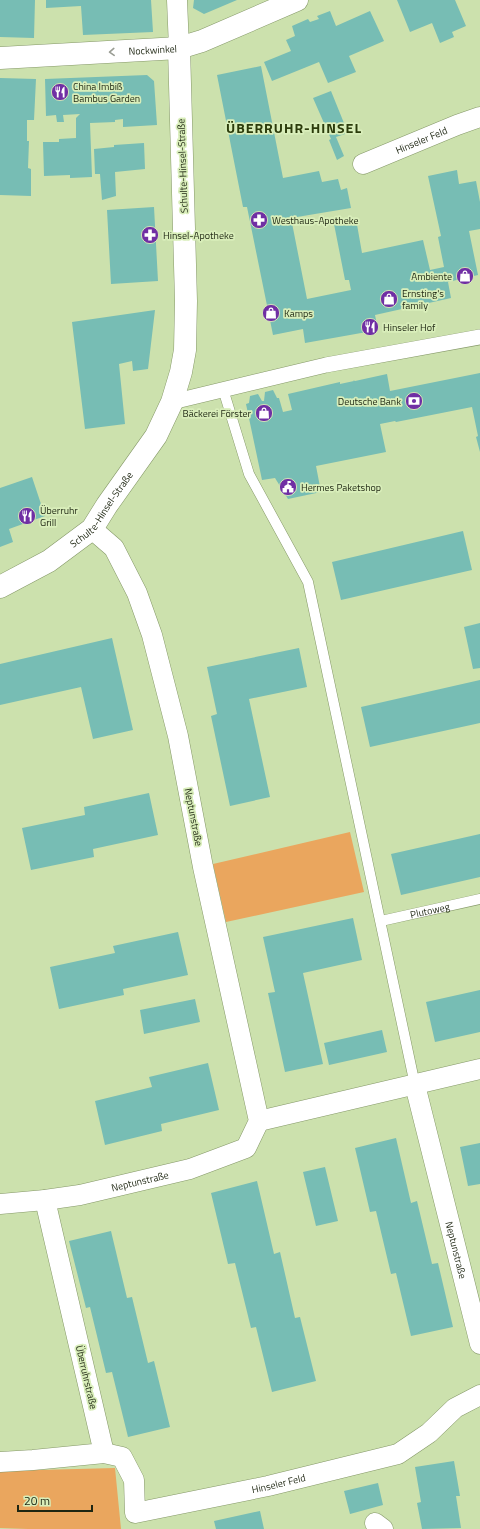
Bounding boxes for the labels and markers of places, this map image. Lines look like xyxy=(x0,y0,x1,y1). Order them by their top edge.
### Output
place label: China Imbiß Bambus Garden xyxy=(73,79,140,106)
restaurant icon: China Imbiß Bambus Garden xyxy=(50,82,70,102)
pharmacy icon: Westhaus-Apotheke xyxy=(249,210,269,230)
place label: Westhaus-Apotheke xyxy=(272,213,359,228)
pharmacy icon: Hinsel-Apotheke xyxy=(140,225,160,245)
place label: Hinsel-Apotheke xyxy=(163,228,234,243)
shop icon: Ambiente xyxy=(455,266,475,286)
place label: Ambiente xyxy=(411,269,452,284)
place label: Ernsting's family xyxy=(402,286,444,313)
shop icon: Ernsting's family xyxy=(379,289,399,309)
shop icon: Kamps xyxy=(261,303,281,323)
place label: Kamps xyxy=(284,306,313,321)
restaurant icon: Hinseler Hof xyxy=(360,317,380,337)
place label: Hinseler Hof xyxy=(383,320,436,335)
bank icon: Deutsche Bank xyxy=(404,391,424,411)
place label: Deutsche Bank xyxy=(338,394,401,409)
shop icon: Bäckerei Förster xyxy=(254,403,274,423)
place label: Bäckerei Förster xyxy=(182,406,252,421)
public building icon: Hermes Paketshop xyxy=(278,477,298,497)
place label: Hermes Paketshop xyxy=(301,480,381,495)
place label: Überruhr Grill xyxy=(40,503,78,530)
restaurant icon: Überruhr Grill xyxy=(17,506,37,526)

